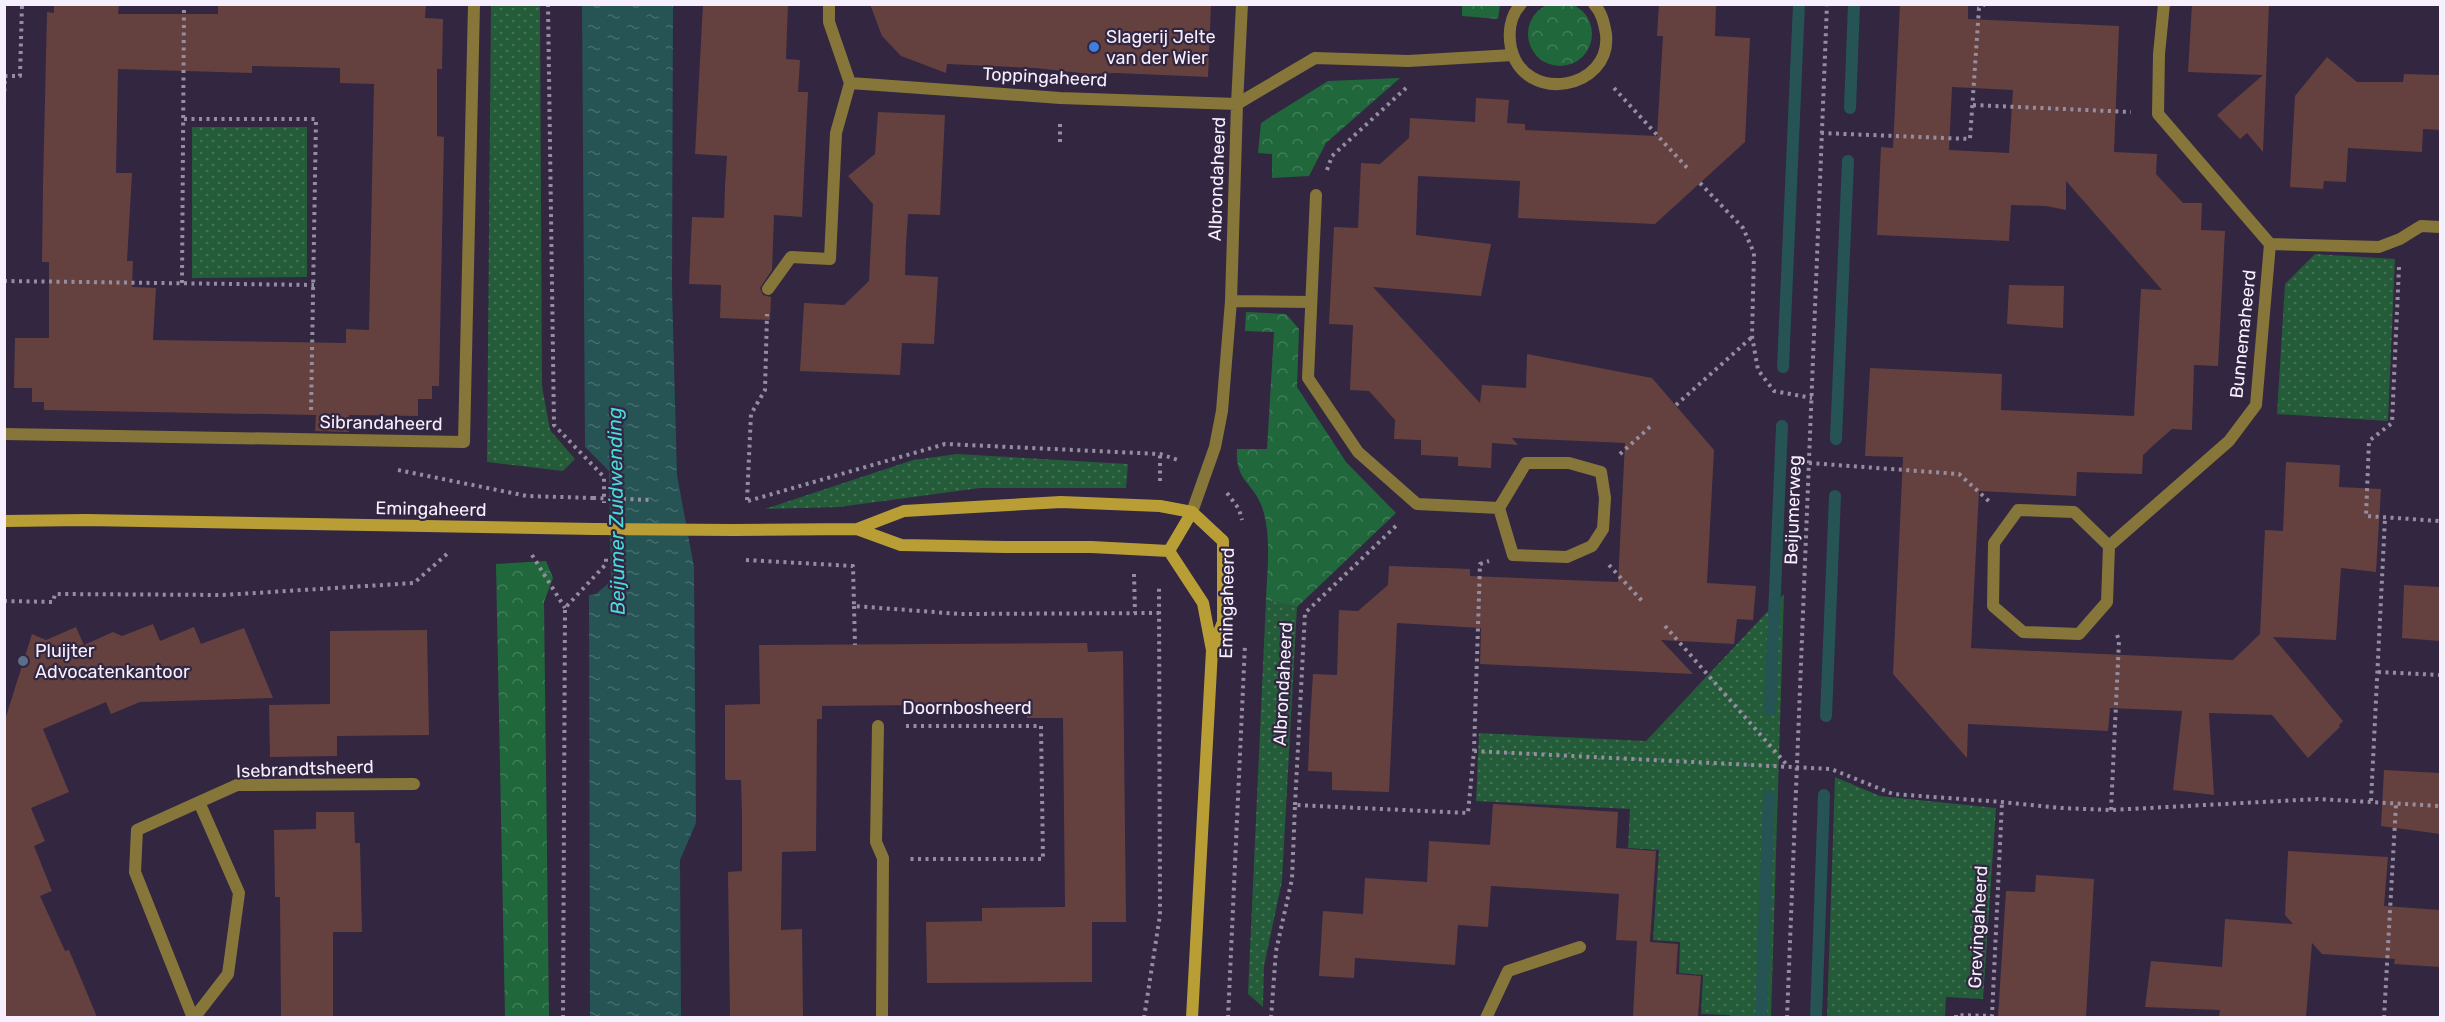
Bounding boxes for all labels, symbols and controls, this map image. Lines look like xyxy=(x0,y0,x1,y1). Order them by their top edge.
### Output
place label: Slagerij Jelte van der Wier xyxy=(1106,26,1216,69)
marker: Slagerij Jelte van der Wier xyxy=(1087,40,1101,54)
street label: Toppingaheerd xyxy=(982,63,1108,91)
street label: Albrondaheerd xyxy=(1204,117,1230,241)
street label: Bunnemaheerd xyxy=(2225,269,2261,399)
water label: Beijumer Zuidwending xyxy=(602,407,630,615)
street label: Sibrandaheerd xyxy=(319,411,443,435)
street label: Beijumerweg xyxy=(1780,455,1806,565)
street label: Emingaheerd xyxy=(375,497,487,521)
street label: Emingaheerd xyxy=(1215,547,1239,659)
street label: Albrondaheerd xyxy=(1269,621,1297,747)
place label: Pluijter Advocatenkantoor xyxy=(35,640,190,683)
marker: Pluijter Advocatenkantoor xyxy=(16,654,30,668)
street label: Doornbosheerd xyxy=(902,697,1032,719)
street label: Isebrandtsheerd xyxy=(236,756,374,782)
street label: Grevingaheerd xyxy=(1964,865,1992,989)

